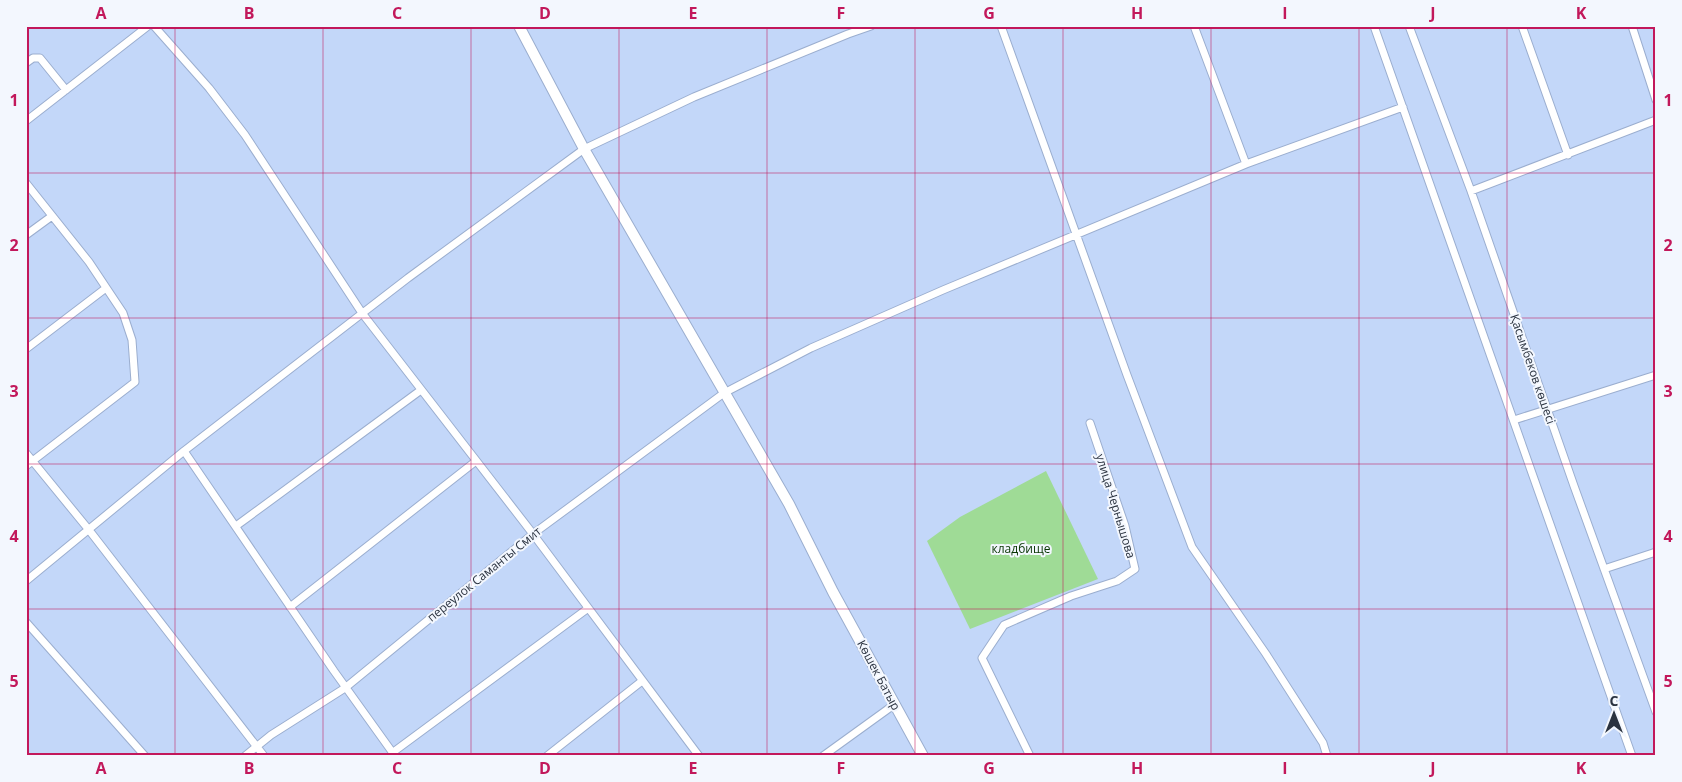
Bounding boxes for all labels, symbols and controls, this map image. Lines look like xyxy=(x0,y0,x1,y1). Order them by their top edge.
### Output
text: A xyxy=(95,2,107,24)
text: B xyxy=(244,2,254,24)
text: C xyxy=(392,2,402,24)
text: D xyxy=(539,2,551,24)
text: E xyxy=(689,2,698,24)
text: F xyxy=(837,2,845,24)
text: G xyxy=(983,2,995,24)
text: H xyxy=(1131,2,1143,24)
text: I xyxy=(1282,2,1288,24)
text: J xyxy=(1428,2,1436,24)
text: K xyxy=(1576,2,1587,24)
text: 1 xyxy=(9,89,19,111)
text: 1 xyxy=(1663,89,1673,111)
text: 2 xyxy=(9,234,19,256)
text: 2 xyxy=(1663,234,1673,256)
street label: Қасымбеков көшесі xyxy=(1506,312,1560,426)
text: 3 xyxy=(9,380,19,402)
text: 3 xyxy=(1663,380,1673,402)
street label: улица Чернышова xyxy=(1092,452,1140,560)
street label: переулок Саманты Смит xyxy=(423,522,545,625)
text: 4 xyxy=(9,525,19,547)
text: 4 xyxy=(1663,525,1673,547)
park label: кладбище xyxy=(992,540,1051,557)
street label: Көшек Батыр xyxy=(853,637,905,713)
text: 5 xyxy=(9,670,19,692)
text: 5 xyxy=(1663,670,1673,692)
north arrow xyxy=(1590,690,1640,740)
text: С xyxy=(1610,691,1619,710)
text: A xyxy=(95,757,107,779)
text: B xyxy=(244,757,254,779)
text: C xyxy=(392,757,402,779)
text: D xyxy=(539,757,551,779)
text: E xyxy=(689,757,698,779)
text: F xyxy=(837,757,845,779)
text: G xyxy=(983,757,995,779)
text: H xyxy=(1131,757,1143,779)
text: I xyxy=(1282,757,1288,779)
text: J xyxy=(1428,757,1436,779)
text: K xyxy=(1576,757,1587,779)

